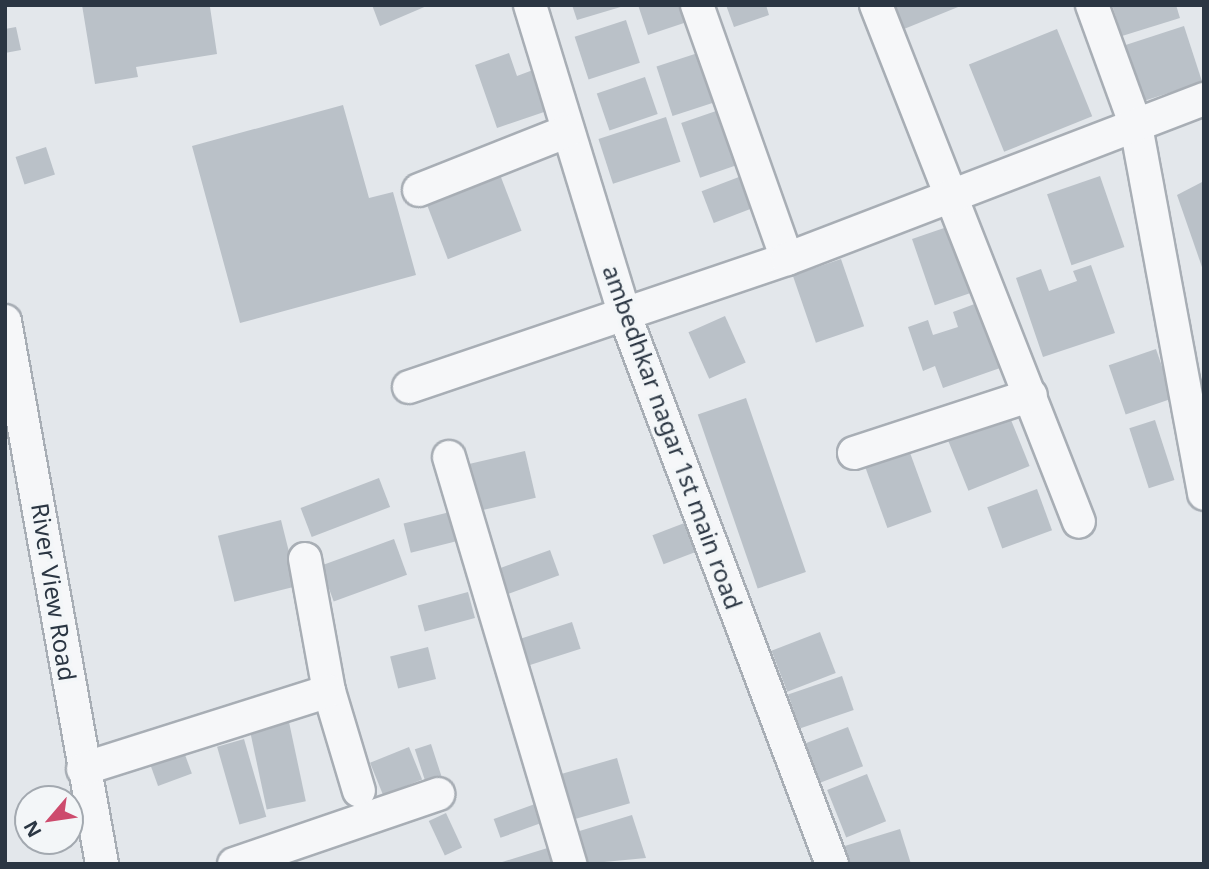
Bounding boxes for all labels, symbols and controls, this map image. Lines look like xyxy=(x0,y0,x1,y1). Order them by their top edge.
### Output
street label: ambedhkar nagar 1st main road xyxy=(597,261,749,613)
street label: River View Road xyxy=(26,501,82,683)
north arrow xyxy=(14,785,84,855)
text: N xyxy=(17,816,48,842)

